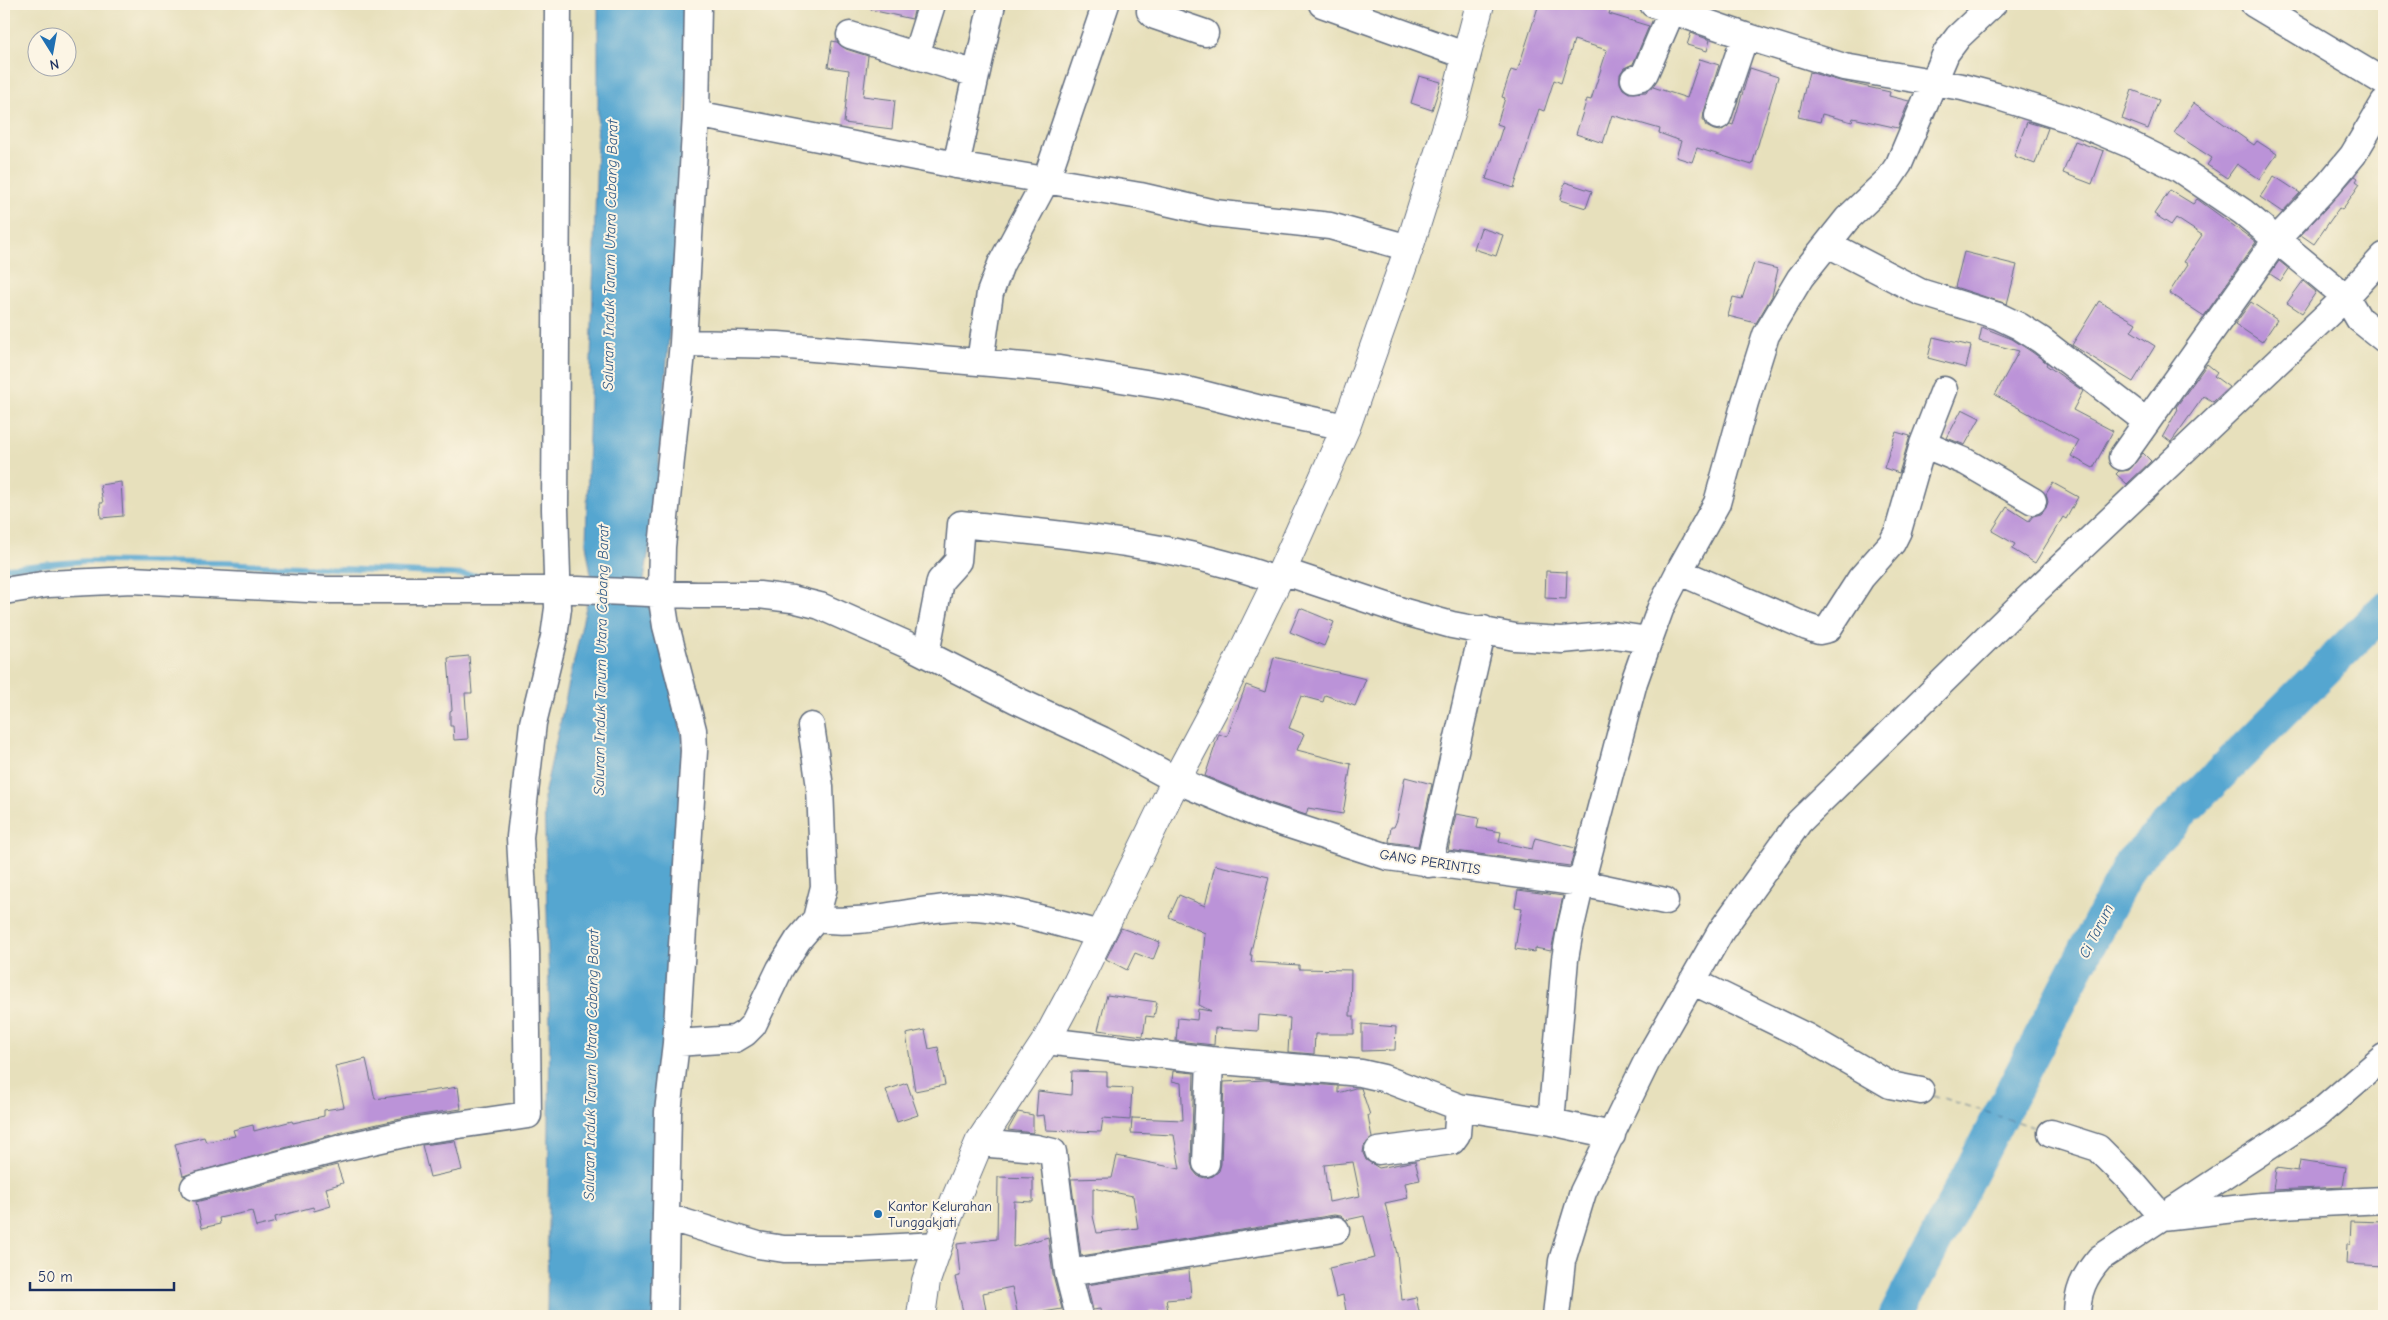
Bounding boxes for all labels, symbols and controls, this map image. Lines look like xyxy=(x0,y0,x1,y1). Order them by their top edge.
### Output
north arrow xyxy=(28,28,78,78)
text: N xyxy=(48,55,60,73)
water label: Saluran Induk Tarum Utara Cabang Barat xyxy=(599,118,621,391)
water label: Saluran Induk Tarum Utara Cabang Barat xyxy=(590,523,612,796)
street label: GANG PERINTIS xyxy=(1378,846,1482,878)
water label: Ci Tarum xyxy=(2075,901,2117,961)
water label: Saluran Induk Tarum Utara Cabang Barat xyxy=(580,928,602,1201)
place label: Kantor Kelurahan Tunggakjati xyxy=(888,1198,992,1231)
marker: Kantor Kelurahan Tunggakjati xyxy=(872,1208,884,1220)
scale bar xyxy=(30,1260,174,1292)
text: 50 m xyxy=(38,1268,73,1286)

